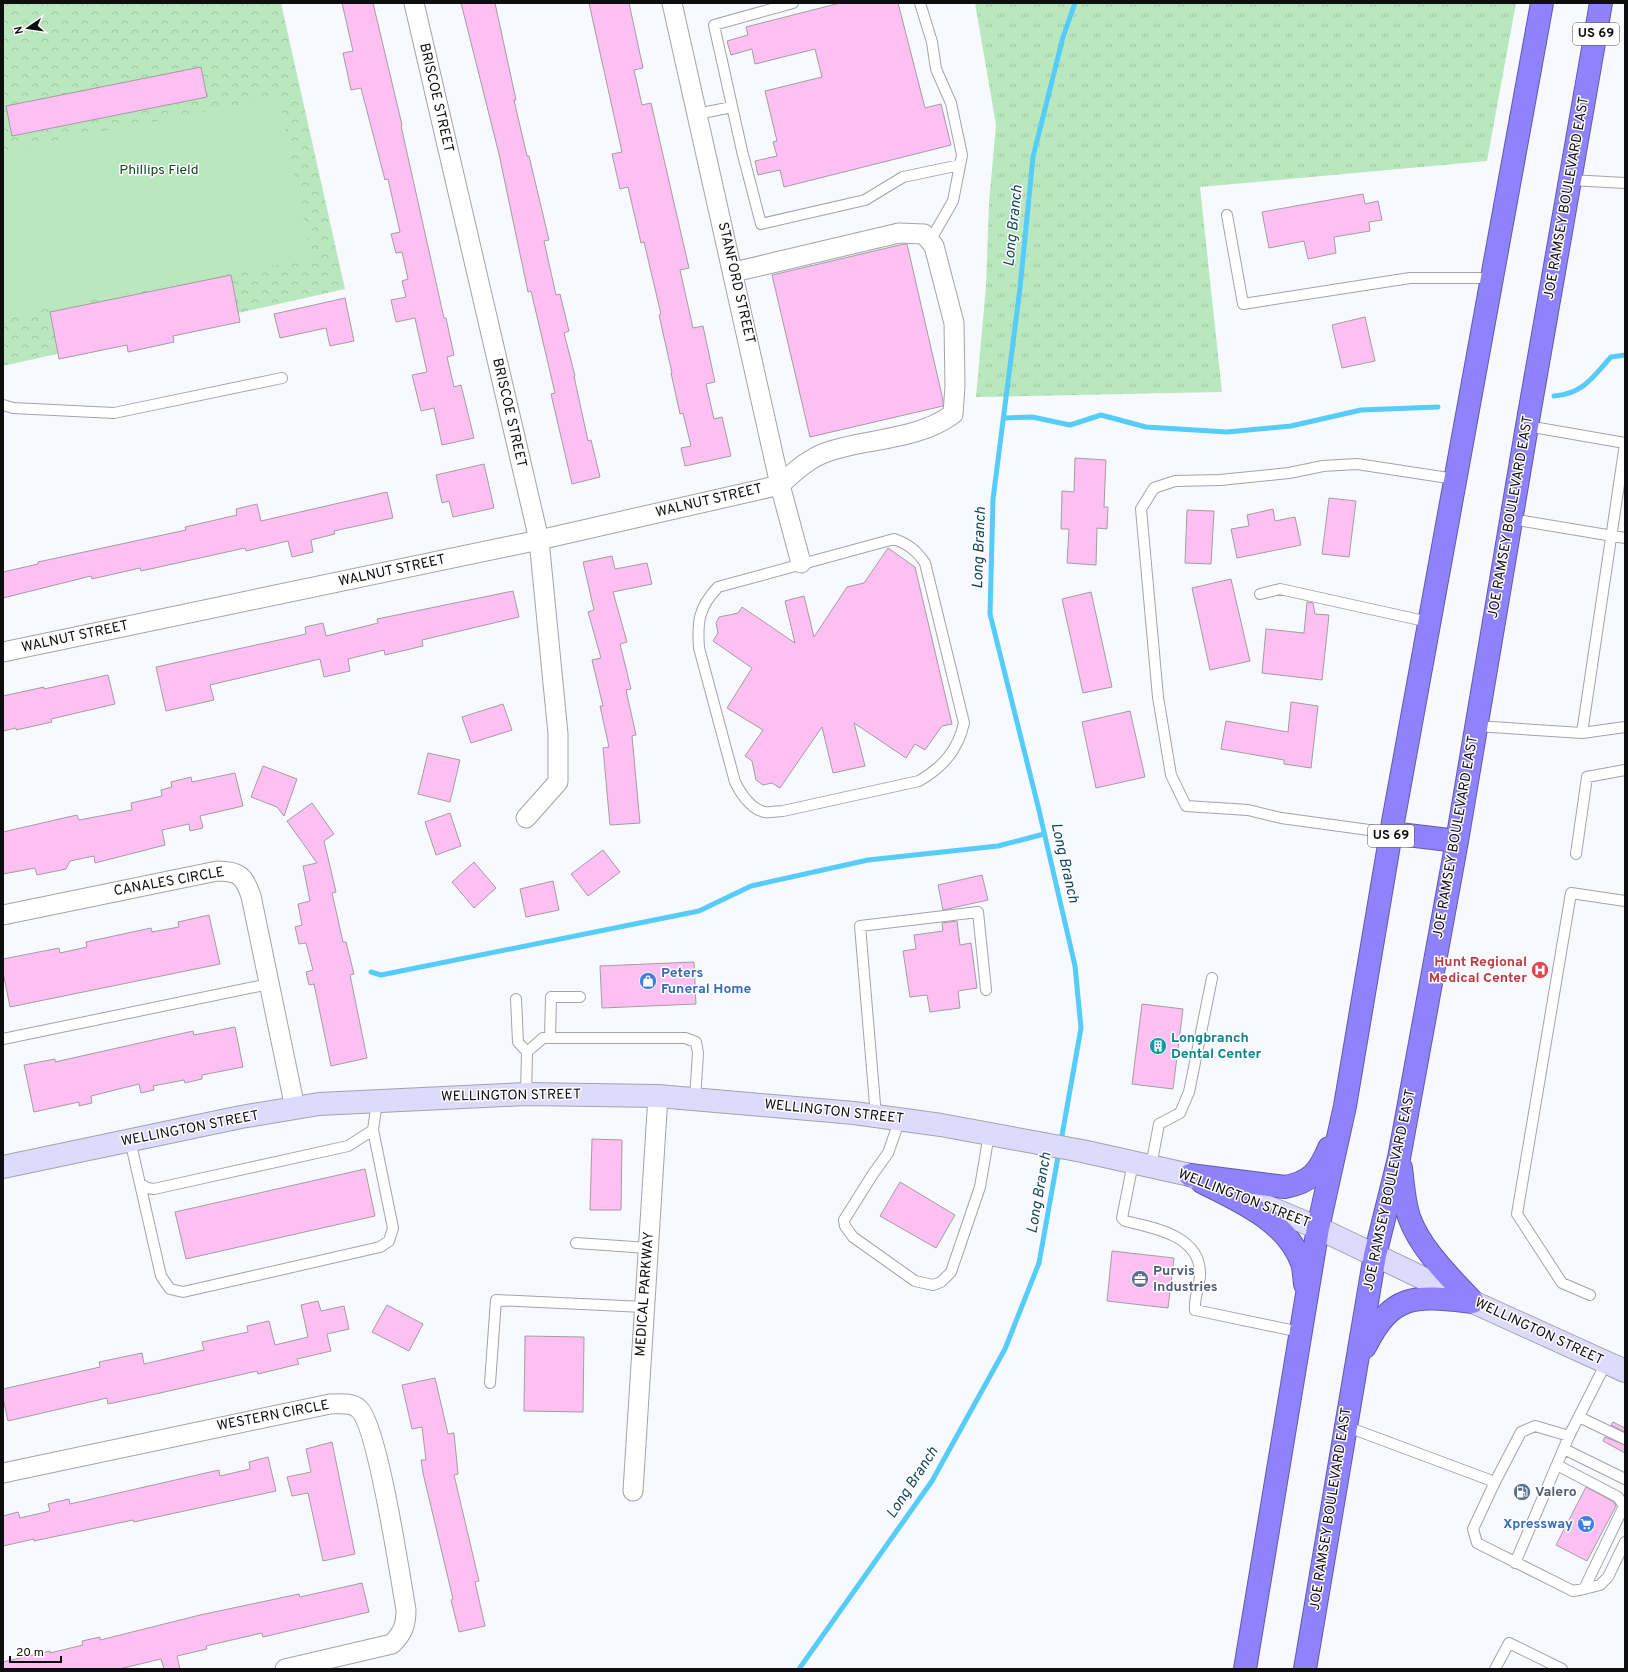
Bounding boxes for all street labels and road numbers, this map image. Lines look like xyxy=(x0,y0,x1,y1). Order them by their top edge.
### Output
road number: US 69 xyxy=(1573,23,1619,45)
street label: BRISCOE STREET xyxy=(415,42,457,154)
street label: JOE RAMSEY BOULEVARD EAST xyxy=(1541,95,1593,301)
street label: STANFORD STREET xyxy=(714,221,758,345)
street label: BRISCOE STREET xyxy=(488,357,530,469)
street label: JOE RAMSEY BOULEVARD EAST xyxy=(1485,414,1537,620)
street label: WALNUT STREET xyxy=(654,480,764,522)
street label: WALNUT STREET xyxy=(337,551,447,591)
street label: WALNUT STREET xyxy=(20,617,130,657)
street label: JOE RAMSEY BOULEVARD EAST xyxy=(1430,734,1482,940)
road number: US 69 xyxy=(1368,825,1414,847)
street label: CANALES CIRCLE xyxy=(112,864,226,900)
street label: WELLINGTON STREET xyxy=(441,1086,581,1106)
street label: JOE RAMSEY BOULEVARD EAST xyxy=(1360,1088,1420,1292)
street label: WELLINGTON STREET xyxy=(763,1096,905,1128)
street label: WELLINGTON STREET xyxy=(120,1107,260,1151)
street label: WELLINGTON STREET xyxy=(1176,1166,1312,1232)
street label: MEDICAL PARKWAY xyxy=(632,1231,658,1357)
street label: WELLINGTON STREET xyxy=(1472,1295,1606,1369)
street label: WESTERN CIRCLE xyxy=(215,1397,331,1435)
street label: JOE RAMSEY BOULEVARD EAST xyxy=(1307,1406,1355,1612)

